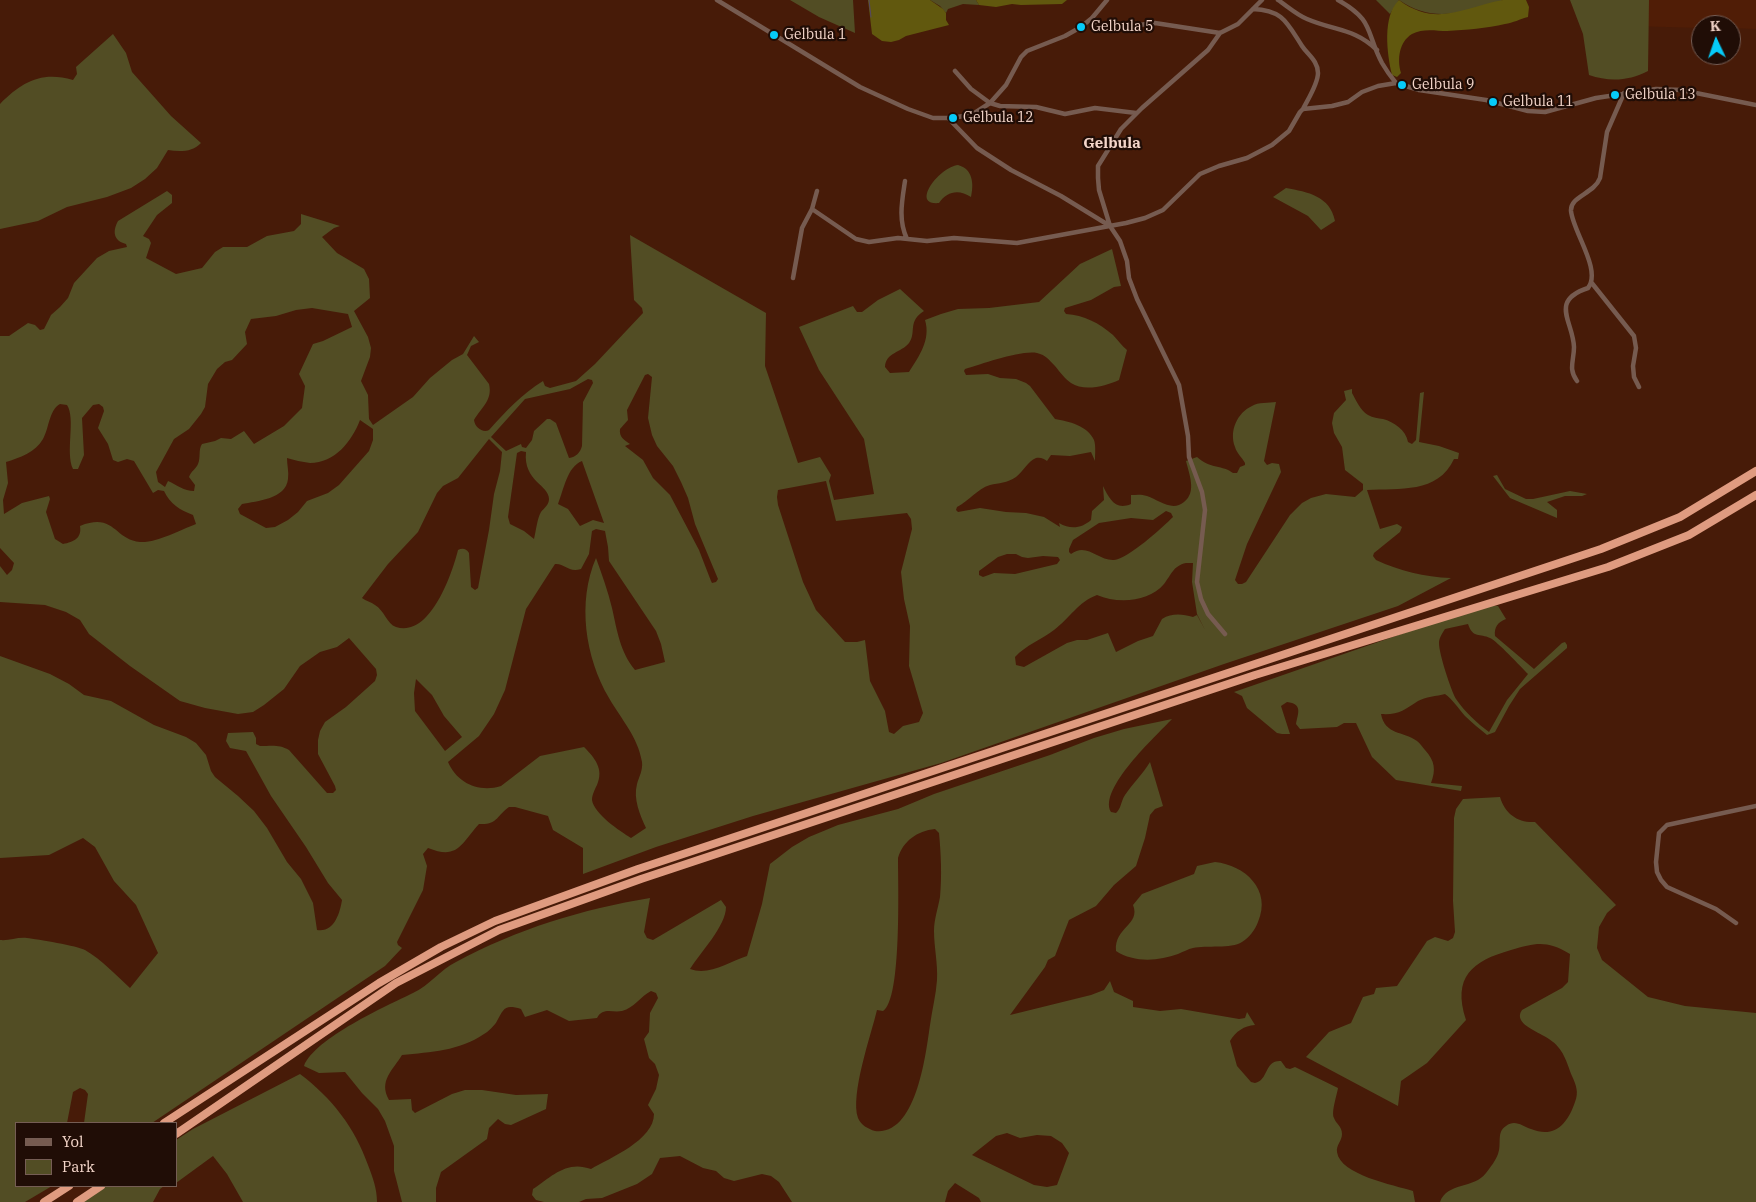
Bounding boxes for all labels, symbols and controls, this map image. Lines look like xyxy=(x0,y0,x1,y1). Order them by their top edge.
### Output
north arrow xyxy=(1691,15,1741,65)
text: K xyxy=(1709,17,1721,35)
place label: Gelbula 5 xyxy=(1091,19,1153,35)
marker: Gelbula 5 xyxy=(1075,21,1087,33)
place label: Gelbula 1 xyxy=(784,27,846,43)
marker: Gelbula 1 xyxy=(768,29,780,41)
place label: Gelbula 9 xyxy=(1412,77,1474,93)
marker: Gelbula 9 xyxy=(1396,79,1408,91)
place label: Gelbula 13 xyxy=(1625,87,1696,103)
marker: Gelbula 13 xyxy=(1609,89,1621,101)
place label: Gelbula 11 xyxy=(1503,94,1574,110)
marker: Gelbula 11 xyxy=(1487,96,1499,108)
place label: Gelbula 12 xyxy=(963,110,1034,126)
marker: Gelbula 12 xyxy=(947,112,959,124)
district label: Gelbula xyxy=(1083,135,1141,153)
legend xyxy=(15,1122,178,1187)
text: Yol xyxy=(62,1132,83,1151)
text: Park xyxy=(62,1157,95,1176)

